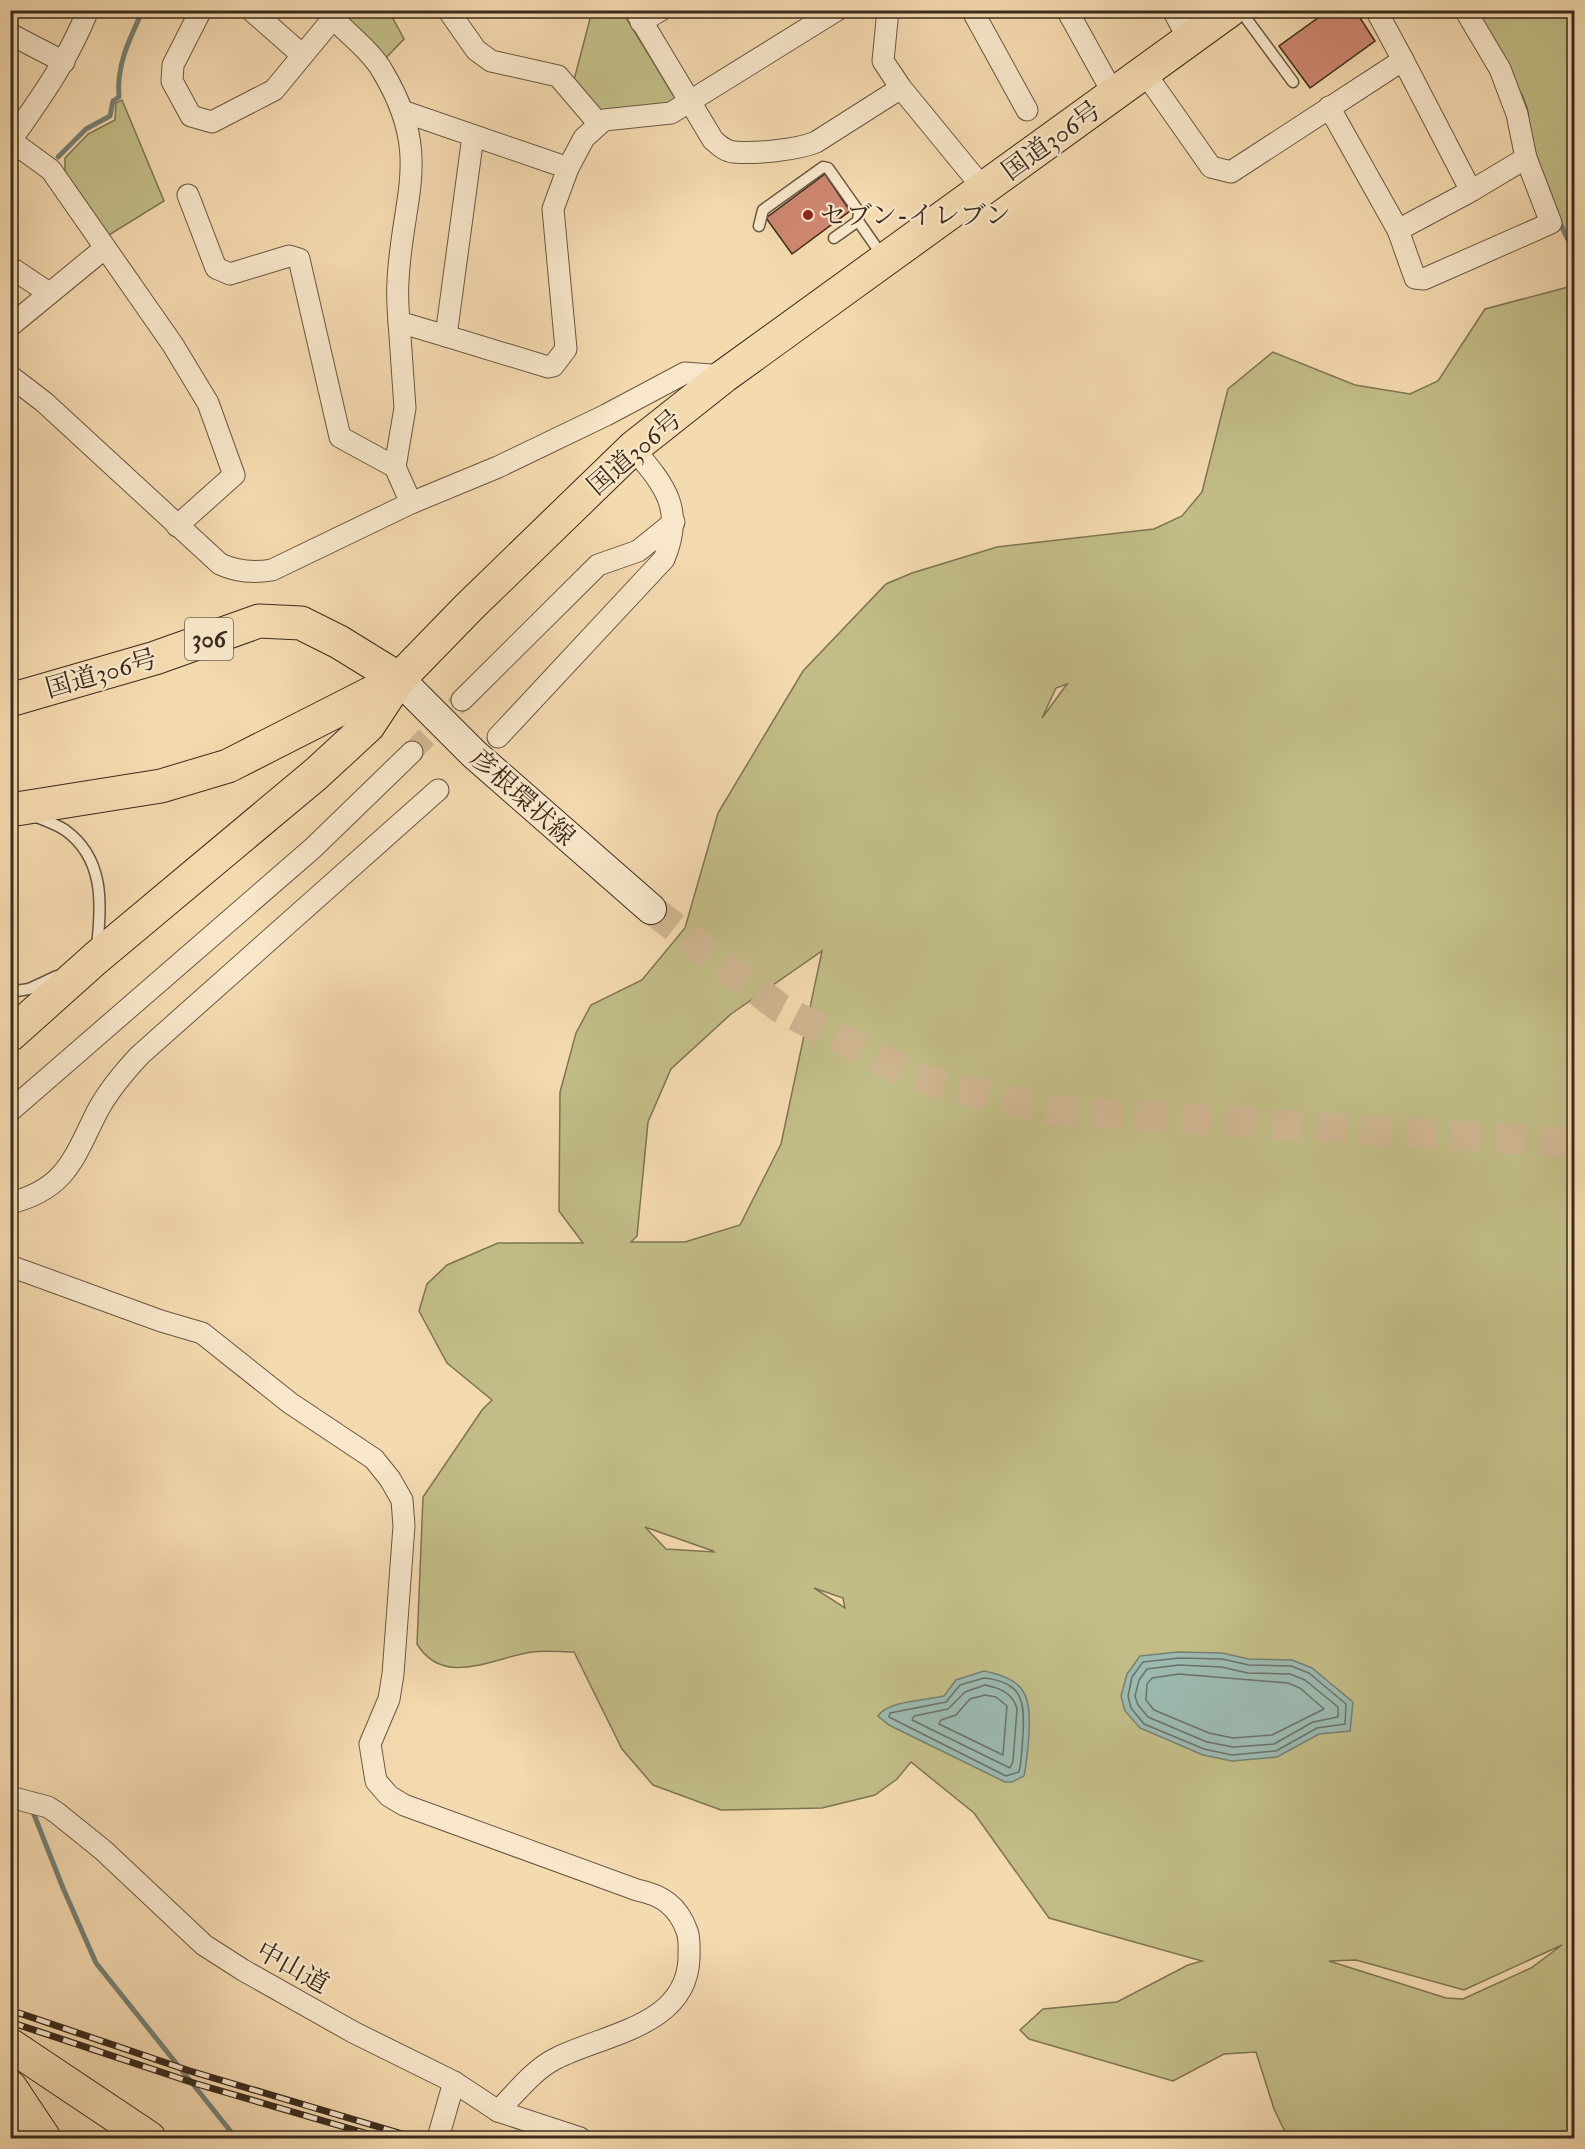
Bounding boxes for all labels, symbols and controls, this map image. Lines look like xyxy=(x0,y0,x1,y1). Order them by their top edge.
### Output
street label: 国道306号 xyxy=(996,94,1107,187)
place label: セブン-イレブン xyxy=(820,200,1011,232)
marker: セブン-イレブン xyxy=(801,208,815,222)
street label: 国道306号 xyxy=(581,403,688,502)
road number: 306 xyxy=(185,618,233,660)
street label: 国道306号 xyxy=(42,643,161,705)
street label: 彦根環状線 xyxy=(463,742,581,853)
street label: 中山道 xyxy=(251,1935,334,2001)

